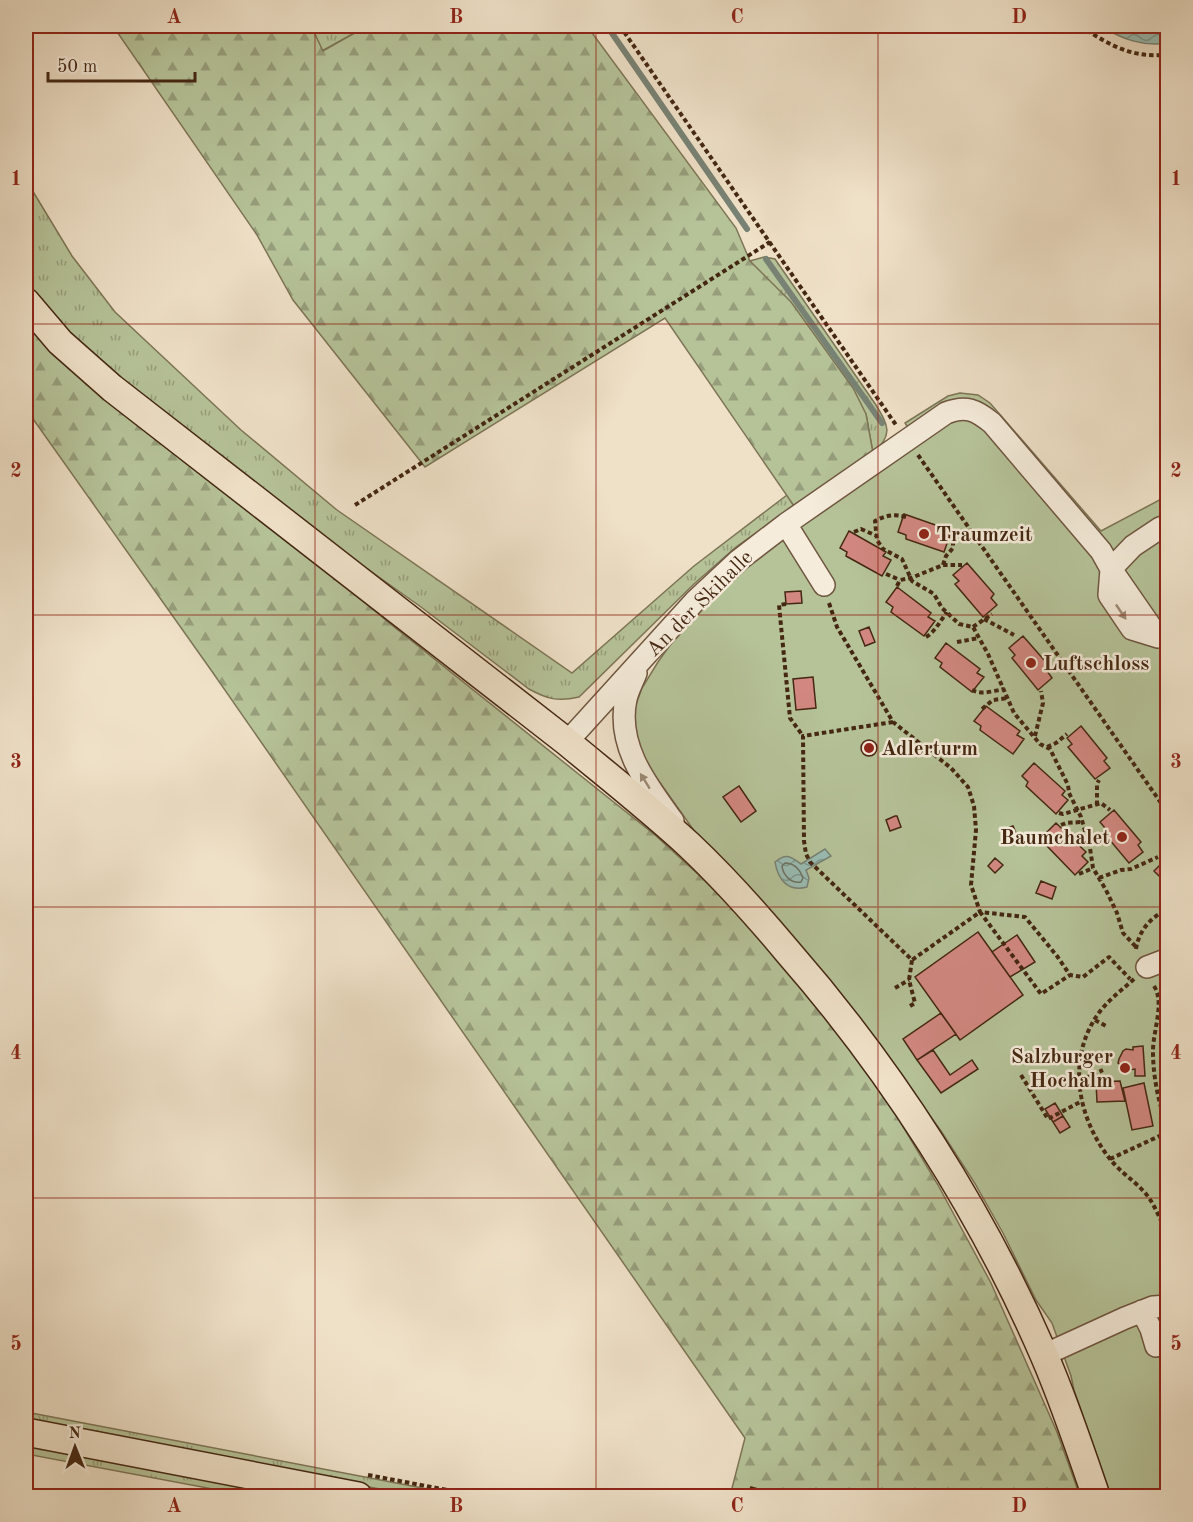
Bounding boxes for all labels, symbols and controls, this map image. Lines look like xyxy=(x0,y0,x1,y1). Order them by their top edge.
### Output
text: A xyxy=(166,8,182,28)
text: B xyxy=(449,8,463,28)
text: C xyxy=(730,8,744,28)
text: D xyxy=(1011,8,1027,28)
scale bar xyxy=(48,45,195,83)
text: 50 m xyxy=(57,58,97,76)
text: 1 xyxy=(10,170,22,190)
text: 1 xyxy=(1170,170,1182,190)
text: 2 xyxy=(10,462,22,482)
text: 2 xyxy=(1170,462,1182,482)
place label: Traumzeit xyxy=(936,525,1033,546)
marker: Traumzeit xyxy=(917,527,931,541)
street label: An der Skihalle xyxy=(643,547,757,661)
one-way arrow xyxy=(1115,604,1127,620)
place label: Luftschloss xyxy=(1043,654,1149,675)
marker: Luftschloss xyxy=(1024,656,1038,670)
place label: Adlerturm xyxy=(881,739,978,760)
marker: Adlerturm xyxy=(862,741,876,755)
text: 3 xyxy=(10,753,22,773)
text: 3 xyxy=(1170,753,1182,773)
one-way arrow xyxy=(639,773,650,789)
place label: Baumchalet xyxy=(1000,828,1110,849)
marker: Baumchalet xyxy=(1115,830,1129,844)
text: 4 xyxy=(10,1044,22,1064)
text: 4 xyxy=(1170,1044,1182,1064)
place label: Salzburger Hochalm xyxy=(1011,1047,1113,1092)
marker: Salzburger Hochalm xyxy=(1118,1061,1132,1075)
text: 5 xyxy=(10,1334,22,1355)
text: 5 xyxy=(1170,1334,1182,1355)
north arrow xyxy=(45,1417,105,1477)
text: N xyxy=(69,1426,82,1442)
text: A xyxy=(166,1497,182,1517)
text: B xyxy=(449,1497,463,1517)
text: C xyxy=(730,1497,744,1517)
text: D xyxy=(1011,1497,1027,1517)

